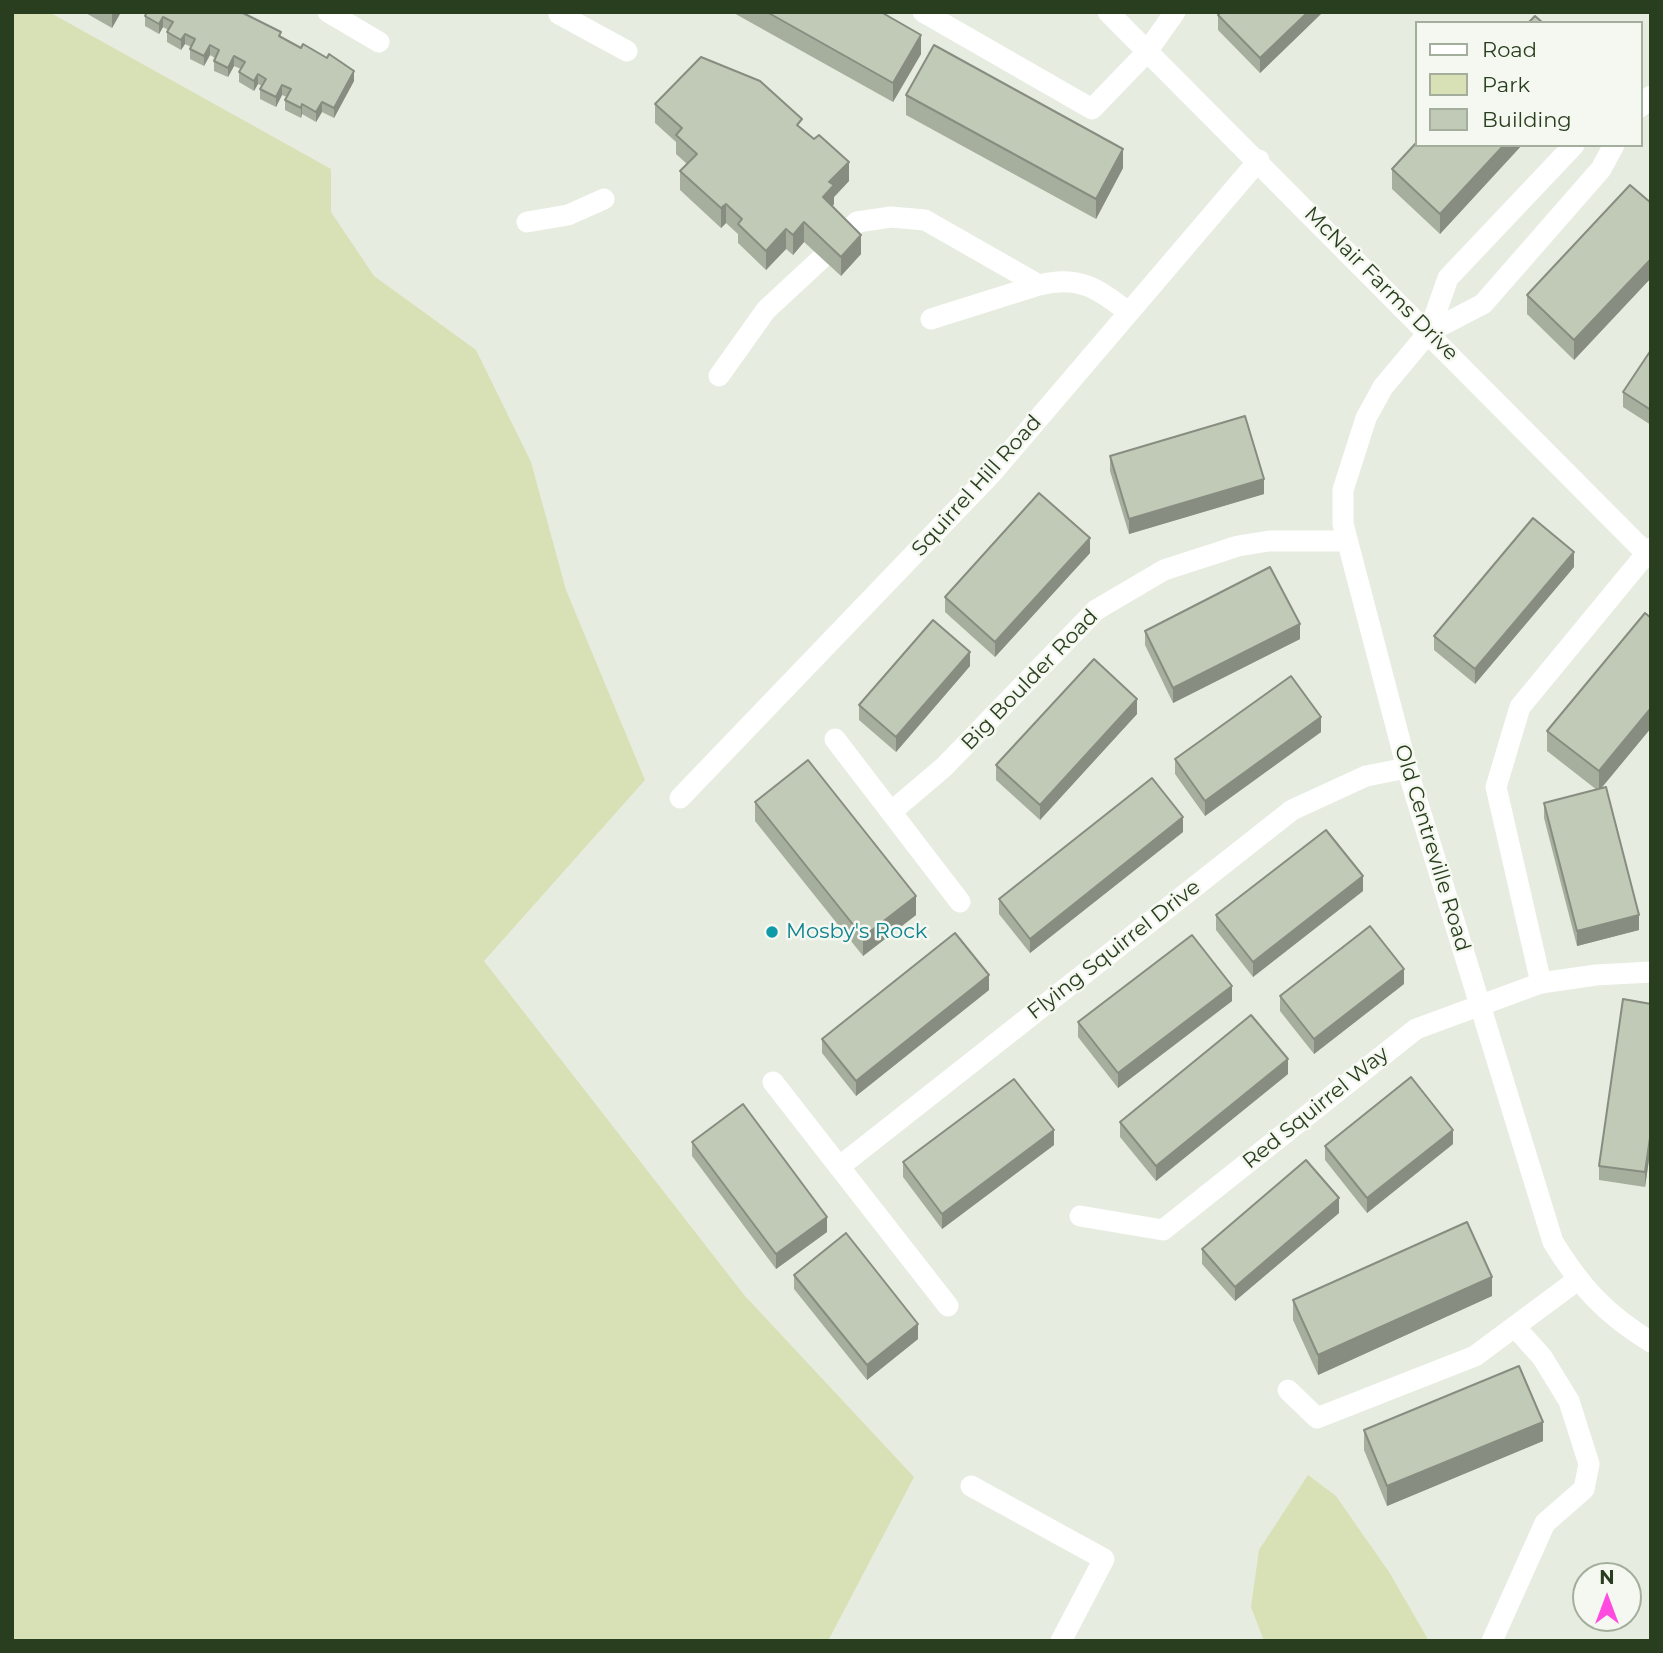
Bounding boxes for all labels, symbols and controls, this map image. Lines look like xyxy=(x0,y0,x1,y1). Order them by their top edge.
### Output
legend xyxy=(1414,21,1642,147)
text: Road xyxy=(1482,37,1537,62)
text: Park xyxy=(1482,72,1530,97)
text: Building xyxy=(1482,107,1572,132)
street label: McNair Farms Drive xyxy=(1299,202,1463,366)
street label: Squirrel Hill Road xyxy=(907,410,1047,562)
street label: Big Boulder Road xyxy=(956,604,1104,756)
street label: Old Centreville Road xyxy=(1389,742,1475,954)
street label: Flying Squirrel Drive xyxy=(1023,875,1205,1025)
place label: Mosby's Rock xyxy=(786,919,927,945)
marker: Mosby's Rock xyxy=(764,924,780,940)
street label: Red Squirrel Way xyxy=(1238,1041,1394,1175)
north arrow xyxy=(1572,1562,1642,1632)
text: N xyxy=(1599,1566,1615,1589)

